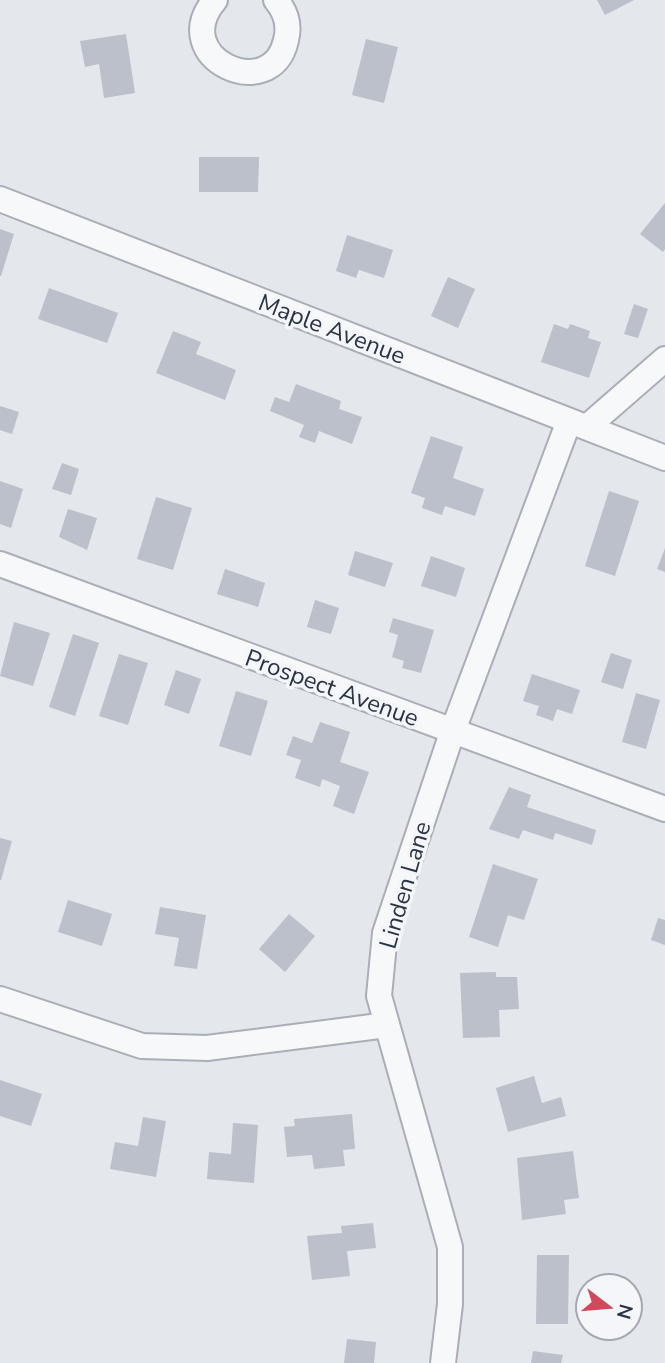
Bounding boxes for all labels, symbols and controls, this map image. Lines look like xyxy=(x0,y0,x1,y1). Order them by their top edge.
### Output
street label: Maple Avenue xyxy=(254,286,410,372)
street label: Prospect Avenue xyxy=(241,642,423,734)
street label: Linden Lane xyxy=(372,818,438,952)
north arrow xyxy=(574,1272,644,1342)
text: N xyxy=(610,1301,639,1322)

